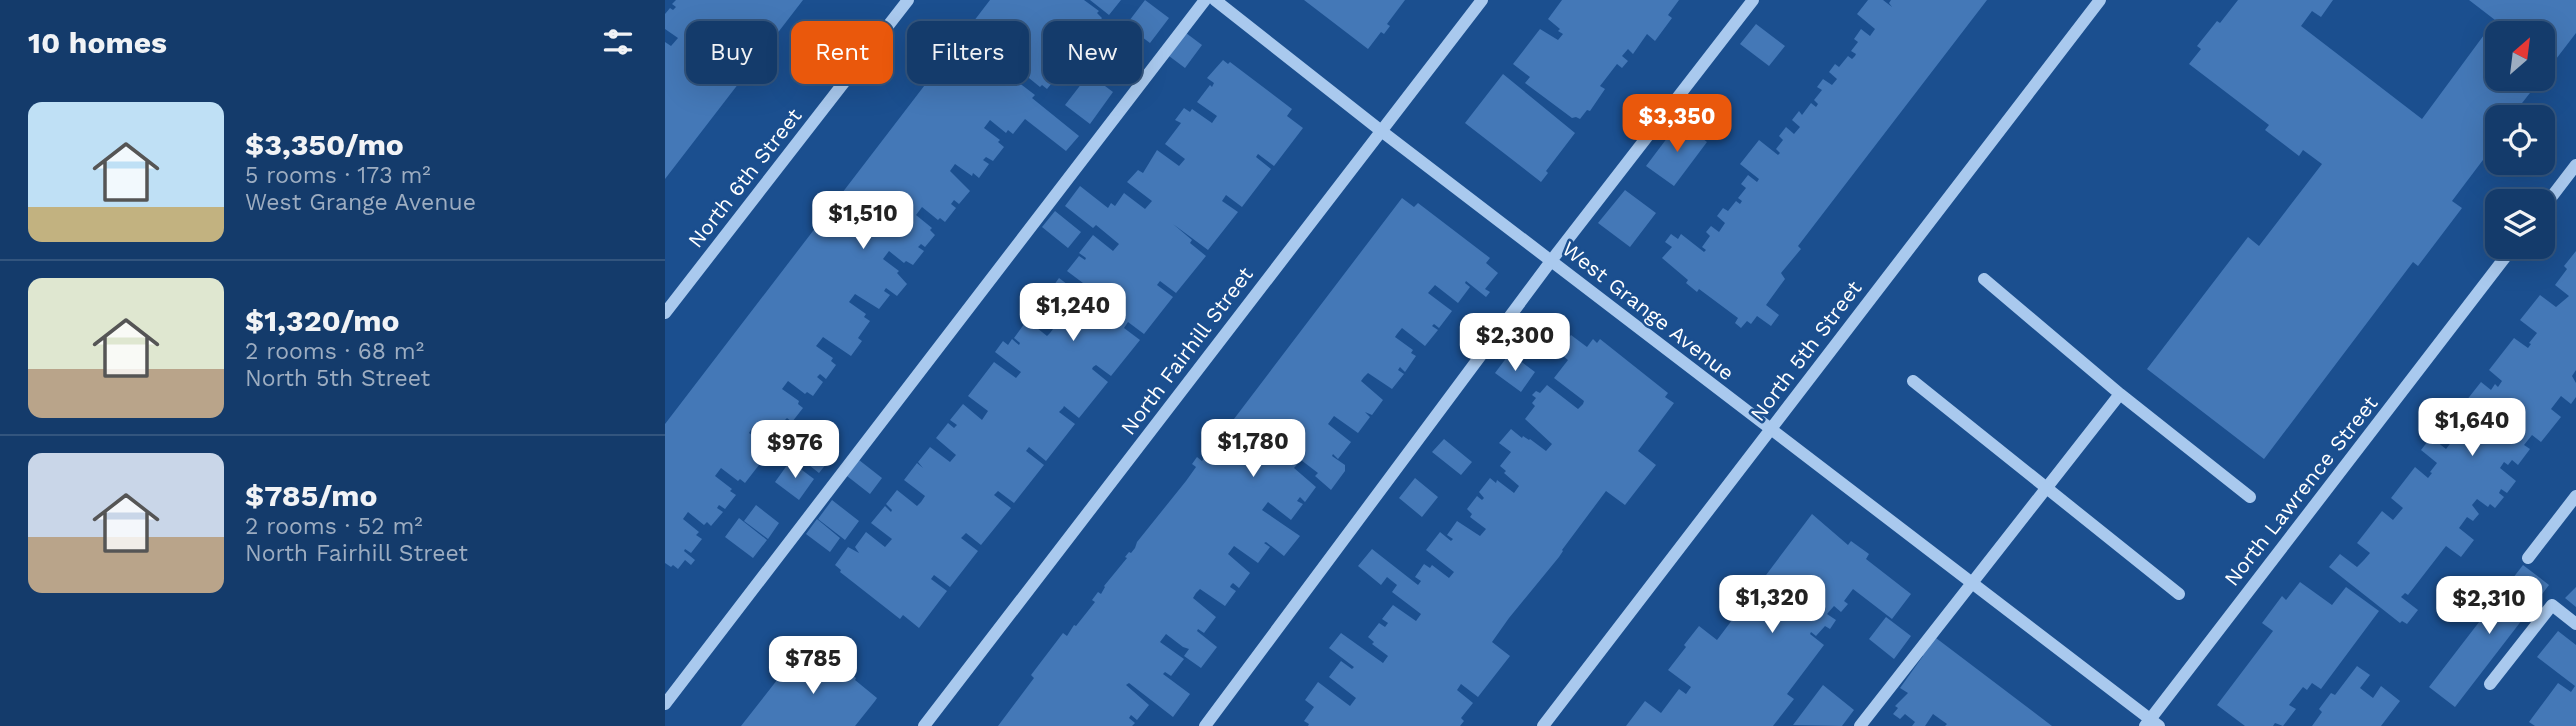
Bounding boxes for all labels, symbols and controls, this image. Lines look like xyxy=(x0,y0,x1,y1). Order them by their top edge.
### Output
chip: Buy xyxy=(686,21,777,84)
chip: Rent xyxy=(791,21,893,84)
chip: Filters xyxy=(907,21,1029,84)
chip: New xyxy=(1043,21,1142,84)
north arrow xyxy=(2485,21,2555,91)
map controls xyxy=(2485,21,2555,259)
icon: filters xyxy=(599,23,637,61)
text: 10 homes xyxy=(28,25,167,60)
pin: $3,350 xyxy=(1620,94,1734,154)
street label: North 6th Street xyxy=(683,103,807,252)
text: $3,350 xyxy=(1639,103,1715,130)
button: locate xyxy=(2485,105,2555,175)
text: $3,350/mo xyxy=(245,127,404,162)
icon: home xyxy=(84,130,168,214)
text: 5 rooms · 173 m² xyxy=(245,162,431,189)
text: West Grange Avenue xyxy=(245,189,476,216)
button: layers xyxy=(2485,189,2555,259)
pin: $1,510 xyxy=(806,191,920,251)
text: $1,510 xyxy=(828,200,898,227)
street label: West Grange Avenue xyxy=(1558,236,1739,385)
street label: North Fairhill Street xyxy=(1115,262,1258,440)
street label: North 5th Street xyxy=(1745,275,1867,426)
pin: $1,240 xyxy=(1016,284,1130,343)
text: $1,240 xyxy=(1036,292,1110,319)
text: $1,320/mo xyxy=(245,303,399,338)
icon: home xyxy=(84,306,168,390)
pin: $2,300 xyxy=(1458,314,1572,373)
text: $2,300 xyxy=(1476,322,1554,349)
text: 2 rooms · 68 m² xyxy=(245,338,424,365)
text: North 5th Street xyxy=(245,365,430,392)
street label: North Lawrence Street xyxy=(2219,391,2383,591)
pin: $1,640 xyxy=(2415,398,2529,458)
text: $1,640 xyxy=(2434,407,2510,434)
pin: $976 xyxy=(754,420,836,480)
pin: $1,780 xyxy=(1196,420,1310,479)
text: $1,780 xyxy=(1217,428,1289,455)
text: $976 xyxy=(767,429,823,456)
text: $785/mo xyxy=(245,478,377,513)
icon: home xyxy=(84,481,168,565)
text: 2 rooms · 52 m² xyxy=(245,513,423,540)
text: North Fairhill Street xyxy=(245,540,468,567)
pin: $1,320 xyxy=(1715,576,1829,635)
pin: $2,310 xyxy=(2432,576,2546,636)
text: $1,320 xyxy=(1735,584,1809,611)
text: $2,310 xyxy=(2452,585,2526,612)
pin: $785 xyxy=(772,636,854,696)
text: $785 xyxy=(785,645,841,672)

